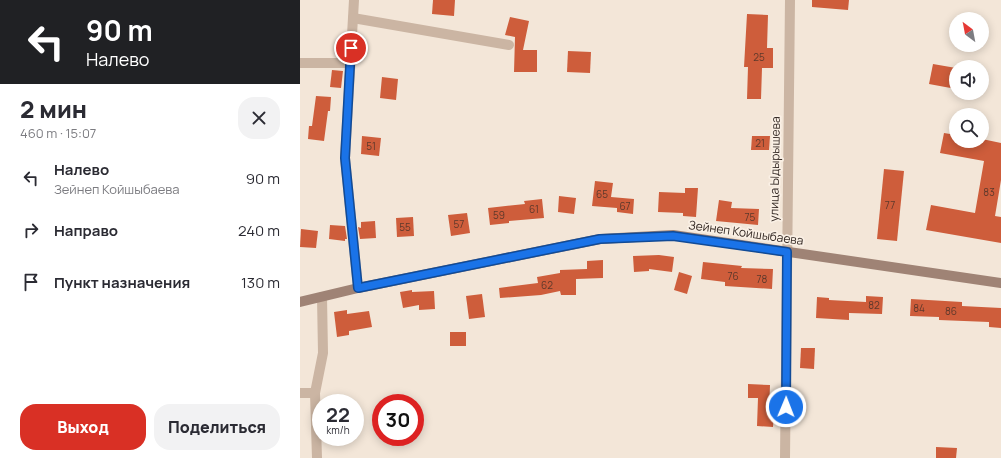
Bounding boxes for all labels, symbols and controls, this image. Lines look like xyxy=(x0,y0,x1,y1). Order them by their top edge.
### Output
text: 90 m xyxy=(86,11,153,49)
north arrow xyxy=(949,12,989,52)
map controls xyxy=(949,12,989,148)
icon: left xyxy=(20,16,72,68)
pin xyxy=(334,31,368,65)
icon: arrive xyxy=(340,37,362,59)
text: Налево xyxy=(86,47,150,71)
house number: 25 xyxy=(753,50,765,64)
button: sound xyxy=(949,60,989,100)
text: 2 мин xyxy=(20,92,87,125)
button: close xyxy=(238,97,280,139)
button: search xyxy=(949,108,989,148)
street label: улица Ыдырышева xyxy=(765,116,784,222)
text: 460 m · 15:07 xyxy=(20,124,96,142)
house number: 21 xyxy=(755,136,765,150)
house number: 51 xyxy=(366,139,376,153)
text: Налево xyxy=(54,159,109,180)
icon: left xyxy=(20,167,42,189)
text: 90 m xyxy=(246,168,280,189)
text: Зейнеп Койшыбаева xyxy=(54,180,179,198)
house number: 83 xyxy=(983,185,995,199)
house number: 65 xyxy=(596,187,608,201)
house number: 77 xyxy=(885,198,895,212)
house number: 67 xyxy=(619,199,631,213)
house number: 61 xyxy=(529,202,539,216)
house number: 59 xyxy=(493,208,505,222)
house number: 75 xyxy=(745,210,756,224)
street label: Зейнеп Койшыбаева xyxy=(688,216,805,249)
house number: 57 xyxy=(454,217,464,231)
icon: right xyxy=(20,219,42,241)
text: Направо xyxy=(54,220,118,241)
text: 240 m xyxy=(238,220,280,241)
house number: 55 xyxy=(399,220,411,234)
house number: 76 xyxy=(727,269,739,283)
icon: arrive xyxy=(20,271,42,293)
text: Пункт назначения xyxy=(54,272,190,293)
text: 130 m xyxy=(241,272,280,293)
house number: 78 xyxy=(757,272,768,286)
house number: 62 xyxy=(541,278,553,292)
house number: 82 xyxy=(868,298,880,312)
house number: 84 xyxy=(913,301,925,315)
house number: 86 xyxy=(945,304,957,318)
position arrow xyxy=(765,386,807,428)
speed limit sign: 30 xyxy=(372,394,424,446)
text: 22 xyxy=(326,401,350,428)
button: Выход xyxy=(20,404,146,450)
button: Поделиться xyxy=(154,404,280,450)
text: km/h xyxy=(326,423,350,437)

